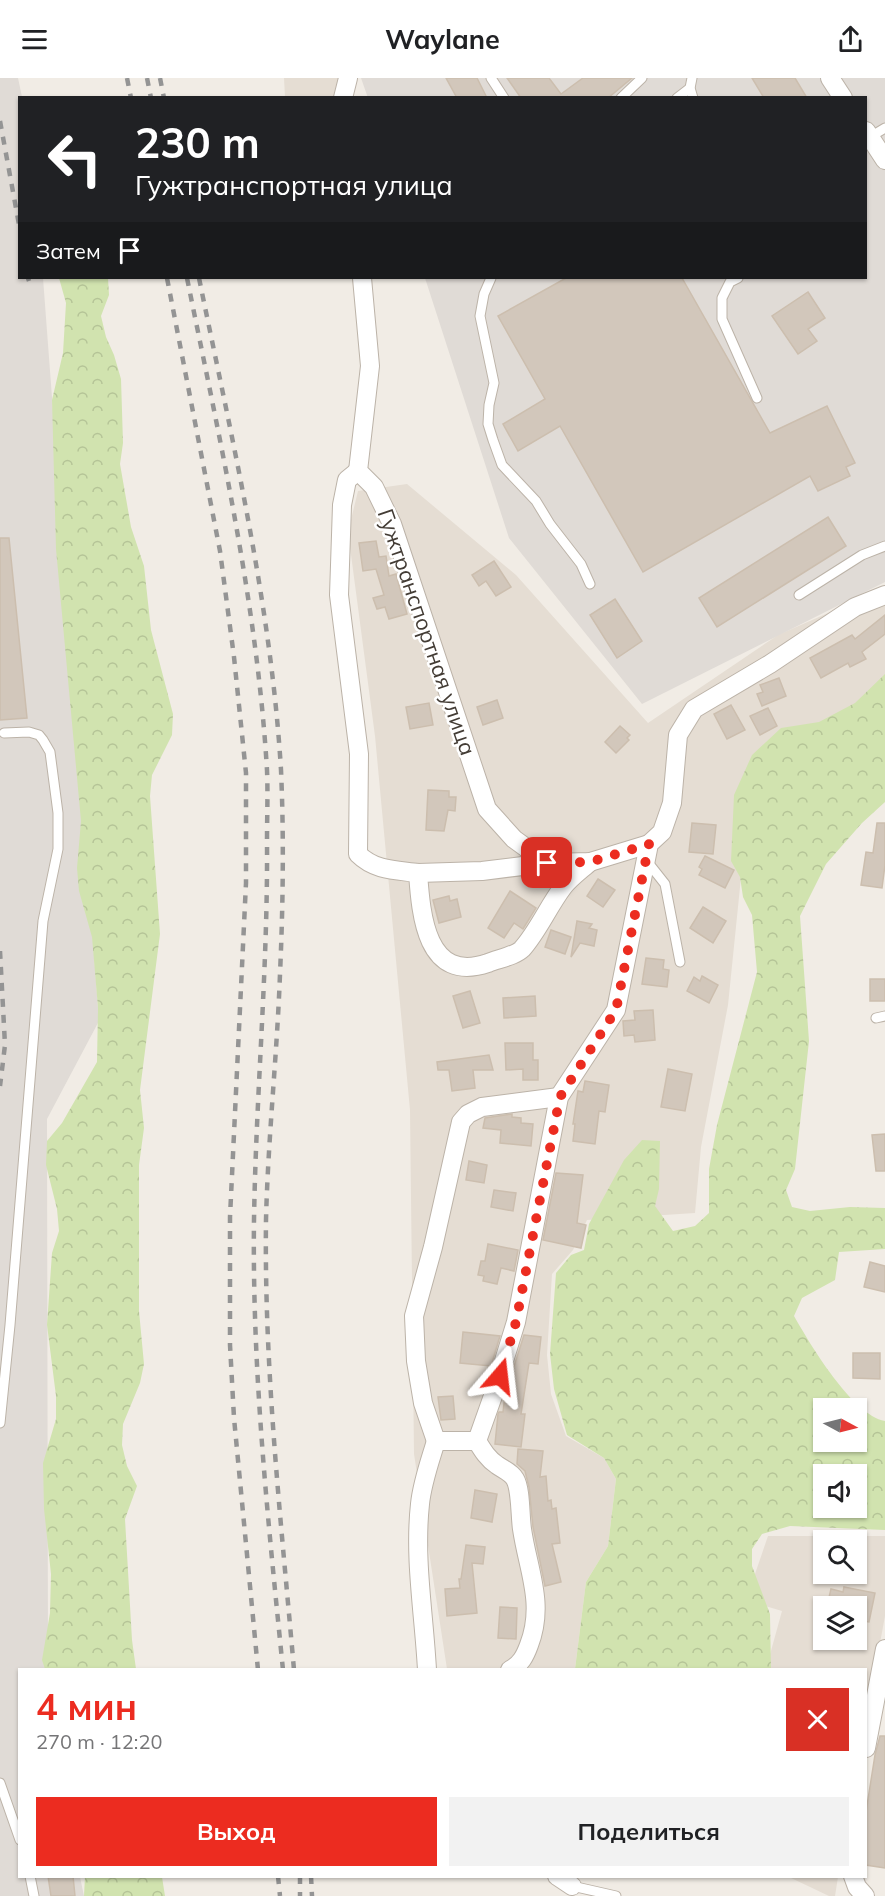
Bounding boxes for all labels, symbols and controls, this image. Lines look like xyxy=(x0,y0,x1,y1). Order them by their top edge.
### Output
text: Waylane xyxy=(385,22,500,56)
icon: menu xyxy=(18,23,51,56)
icon: share xyxy=(834,23,867,56)
text: 230 m xyxy=(135,116,260,169)
icon: left xyxy=(36,120,114,198)
text: Гужтранспортная улица xyxy=(135,168,453,202)
icon: arrive xyxy=(113,234,146,267)
text: Затем xyxy=(36,237,101,265)
street label: Гужтранспортная улица xyxy=(372,505,482,759)
pin xyxy=(521,837,572,888)
icon: arrive xyxy=(530,846,563,879)
position arrow xyxy=(468,1344,532,1408)
north arrow xyxy=(813,1398,867,1452)
map controls xyxy=(813,1398,867,1650)
button: sound xyxy=(813,1464,867,1518)
button: search xyxy=(813,1530,867,1584)
button: layers xyxy=(813,1596,867,1650)
text: 4 мин xyxy=(36,1684,137,1729)
button: close xyxy=(786,1688,849,1751)
text: 270 m · 12:20 xyxy=(36,1729,162,1754)
button: Выход xyxy=(36,1797,437,1866)
button: Поделиться xyxy=(449,1797,849,1866)

